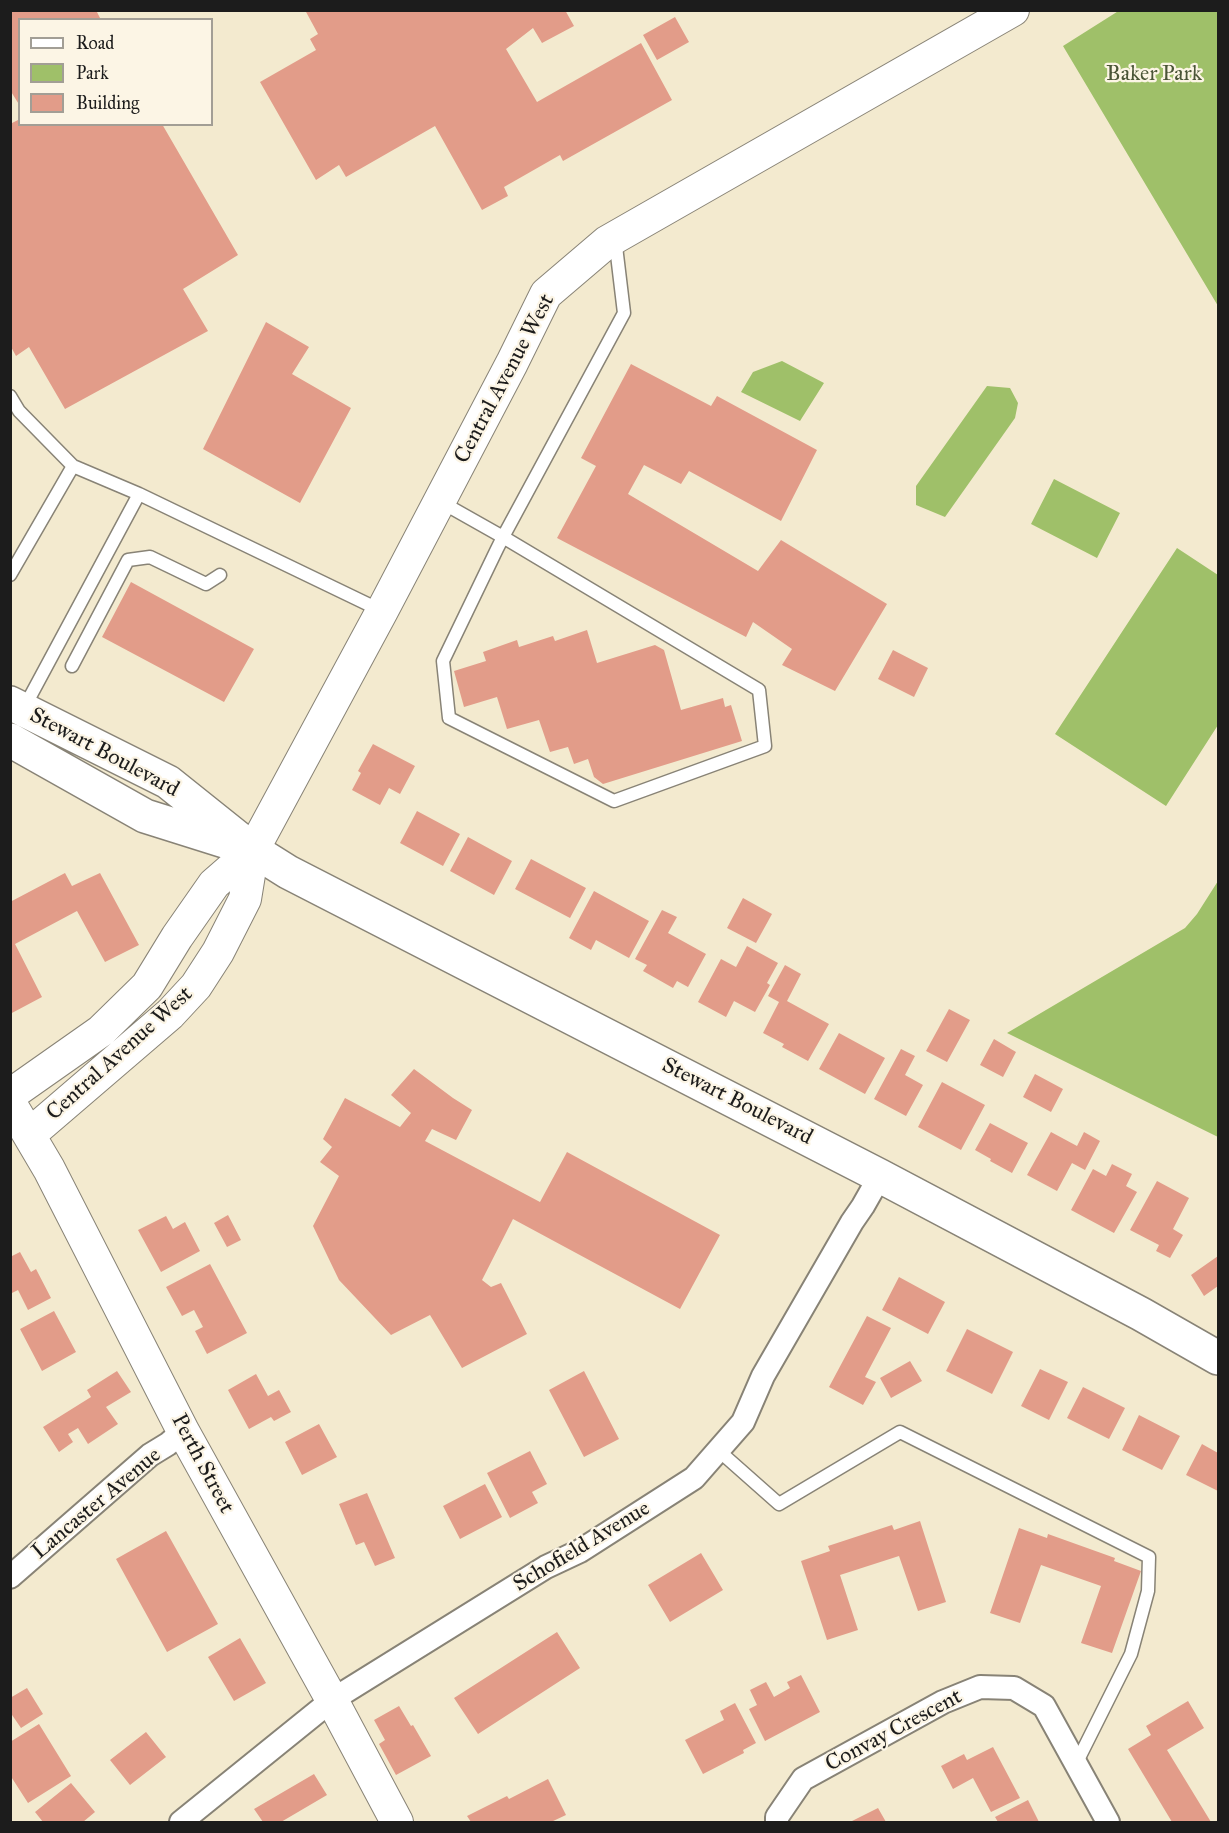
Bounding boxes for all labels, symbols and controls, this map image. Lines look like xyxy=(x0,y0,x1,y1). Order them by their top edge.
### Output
legend xyxy=(18,18,213,126)
text: Road xyxy=(76,32,114,54)
text: Park xyxy=(76,62,109,84)
park label: Baker Park xyxy=(1106,62,1202,88)
text: Building xyxy=(76,92,139,114)
street label: Central Avenue West xyxy=(449,290,561,468)
street label: Stewart Boulevard xyxy=(25,703,183,803)
street label: Central Avenue West xyxy=(41,981,199,1127)
street label: Stewart Boulevard xyxy=(657,1053,817,1151)
street label: Perth Street xyxy=(165,1410,239,1518)
street label: Lancaster Avenue xyxy=(27,1442,167,1566)
street label: Schofield Avenue xyxy=(509,1496,655,1598)
street label: Convay Crescent xyxy=(821,1684,967,1778)

